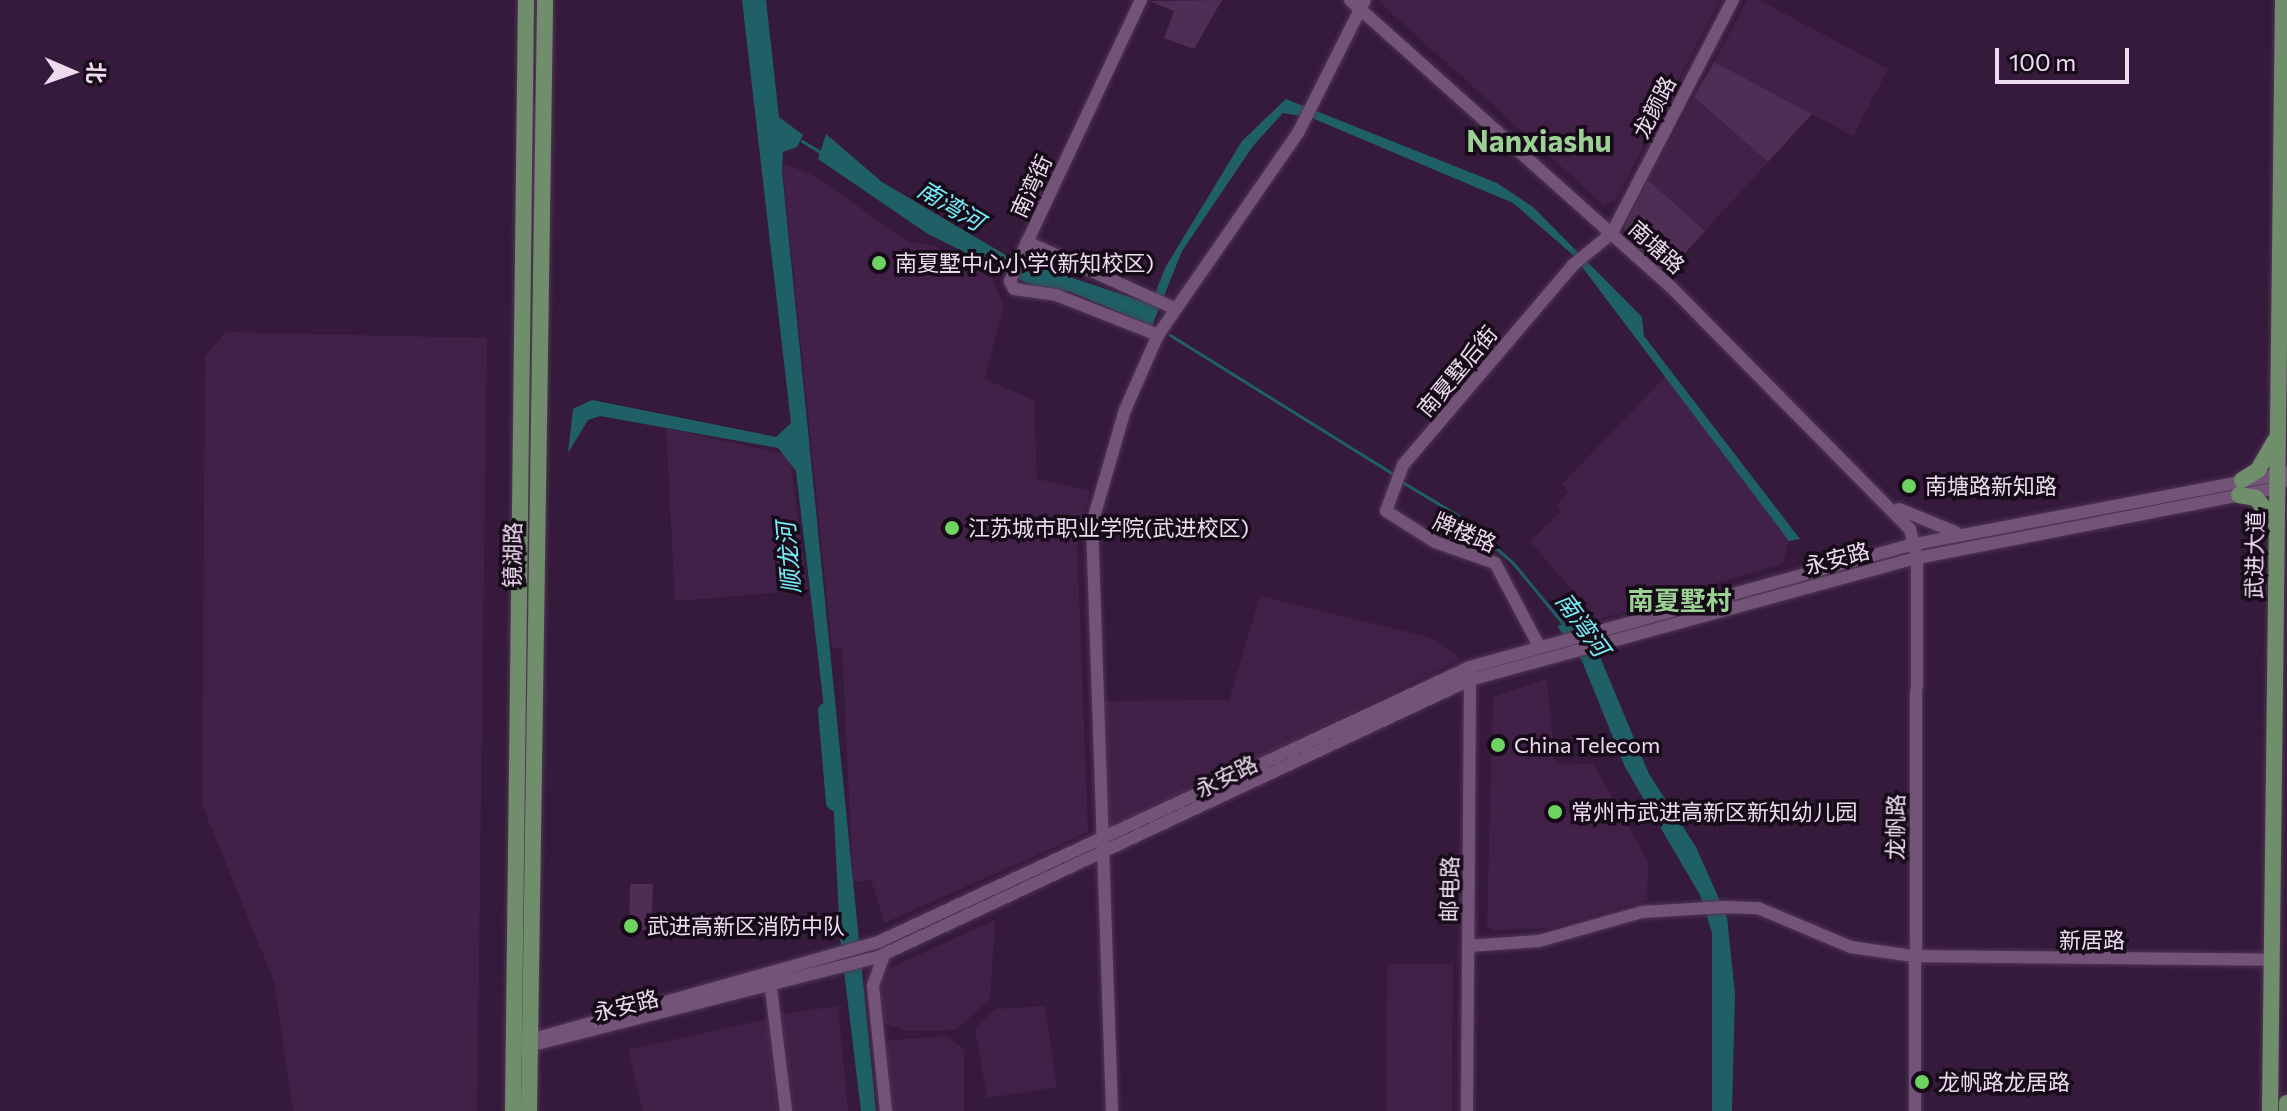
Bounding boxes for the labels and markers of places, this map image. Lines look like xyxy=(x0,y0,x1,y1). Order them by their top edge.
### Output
place label: 南夏墅中心小学(新知校区) xyxy=(895,250,1154,276)
marker: 南夏墅中心小学(新知校区) xyxy=(870,254,888,272)
place label: 南塘路新知路 xyxy=(1925,473,2057,499)
marker: 南塘路新知路 xyxy=(1900,477,1918,495)
place label: 江苏城市职业学院(武进校区) xyxy=(968,515,1249,541)
marker: 江苏城市职业学院(武进校区) xyxy=(943,519,961,537)
place label: China Telecom xyxy=(1514,732,1660,758)
marker: China Telecom xyxy=(1489,736,1507,754)
place label: 常州市武进高新区新知幼儿园 xyxy=(1571,799,1857,825)
marker: 常州市武进高新区新知幼儿园 xyxy=(1546,803,1564,821)
place label: 武进高新区消防中队 xyxy=(647,913,845,939)
marker: 武进高新区消防中队 xyxy=(622,917,640,935)
place label: 龙帆路龙居路 xyxy=(1938,1069,2070,1095)
marker: 龙帆路龙居路 xyxy=(1913,1073,1931,1091)

